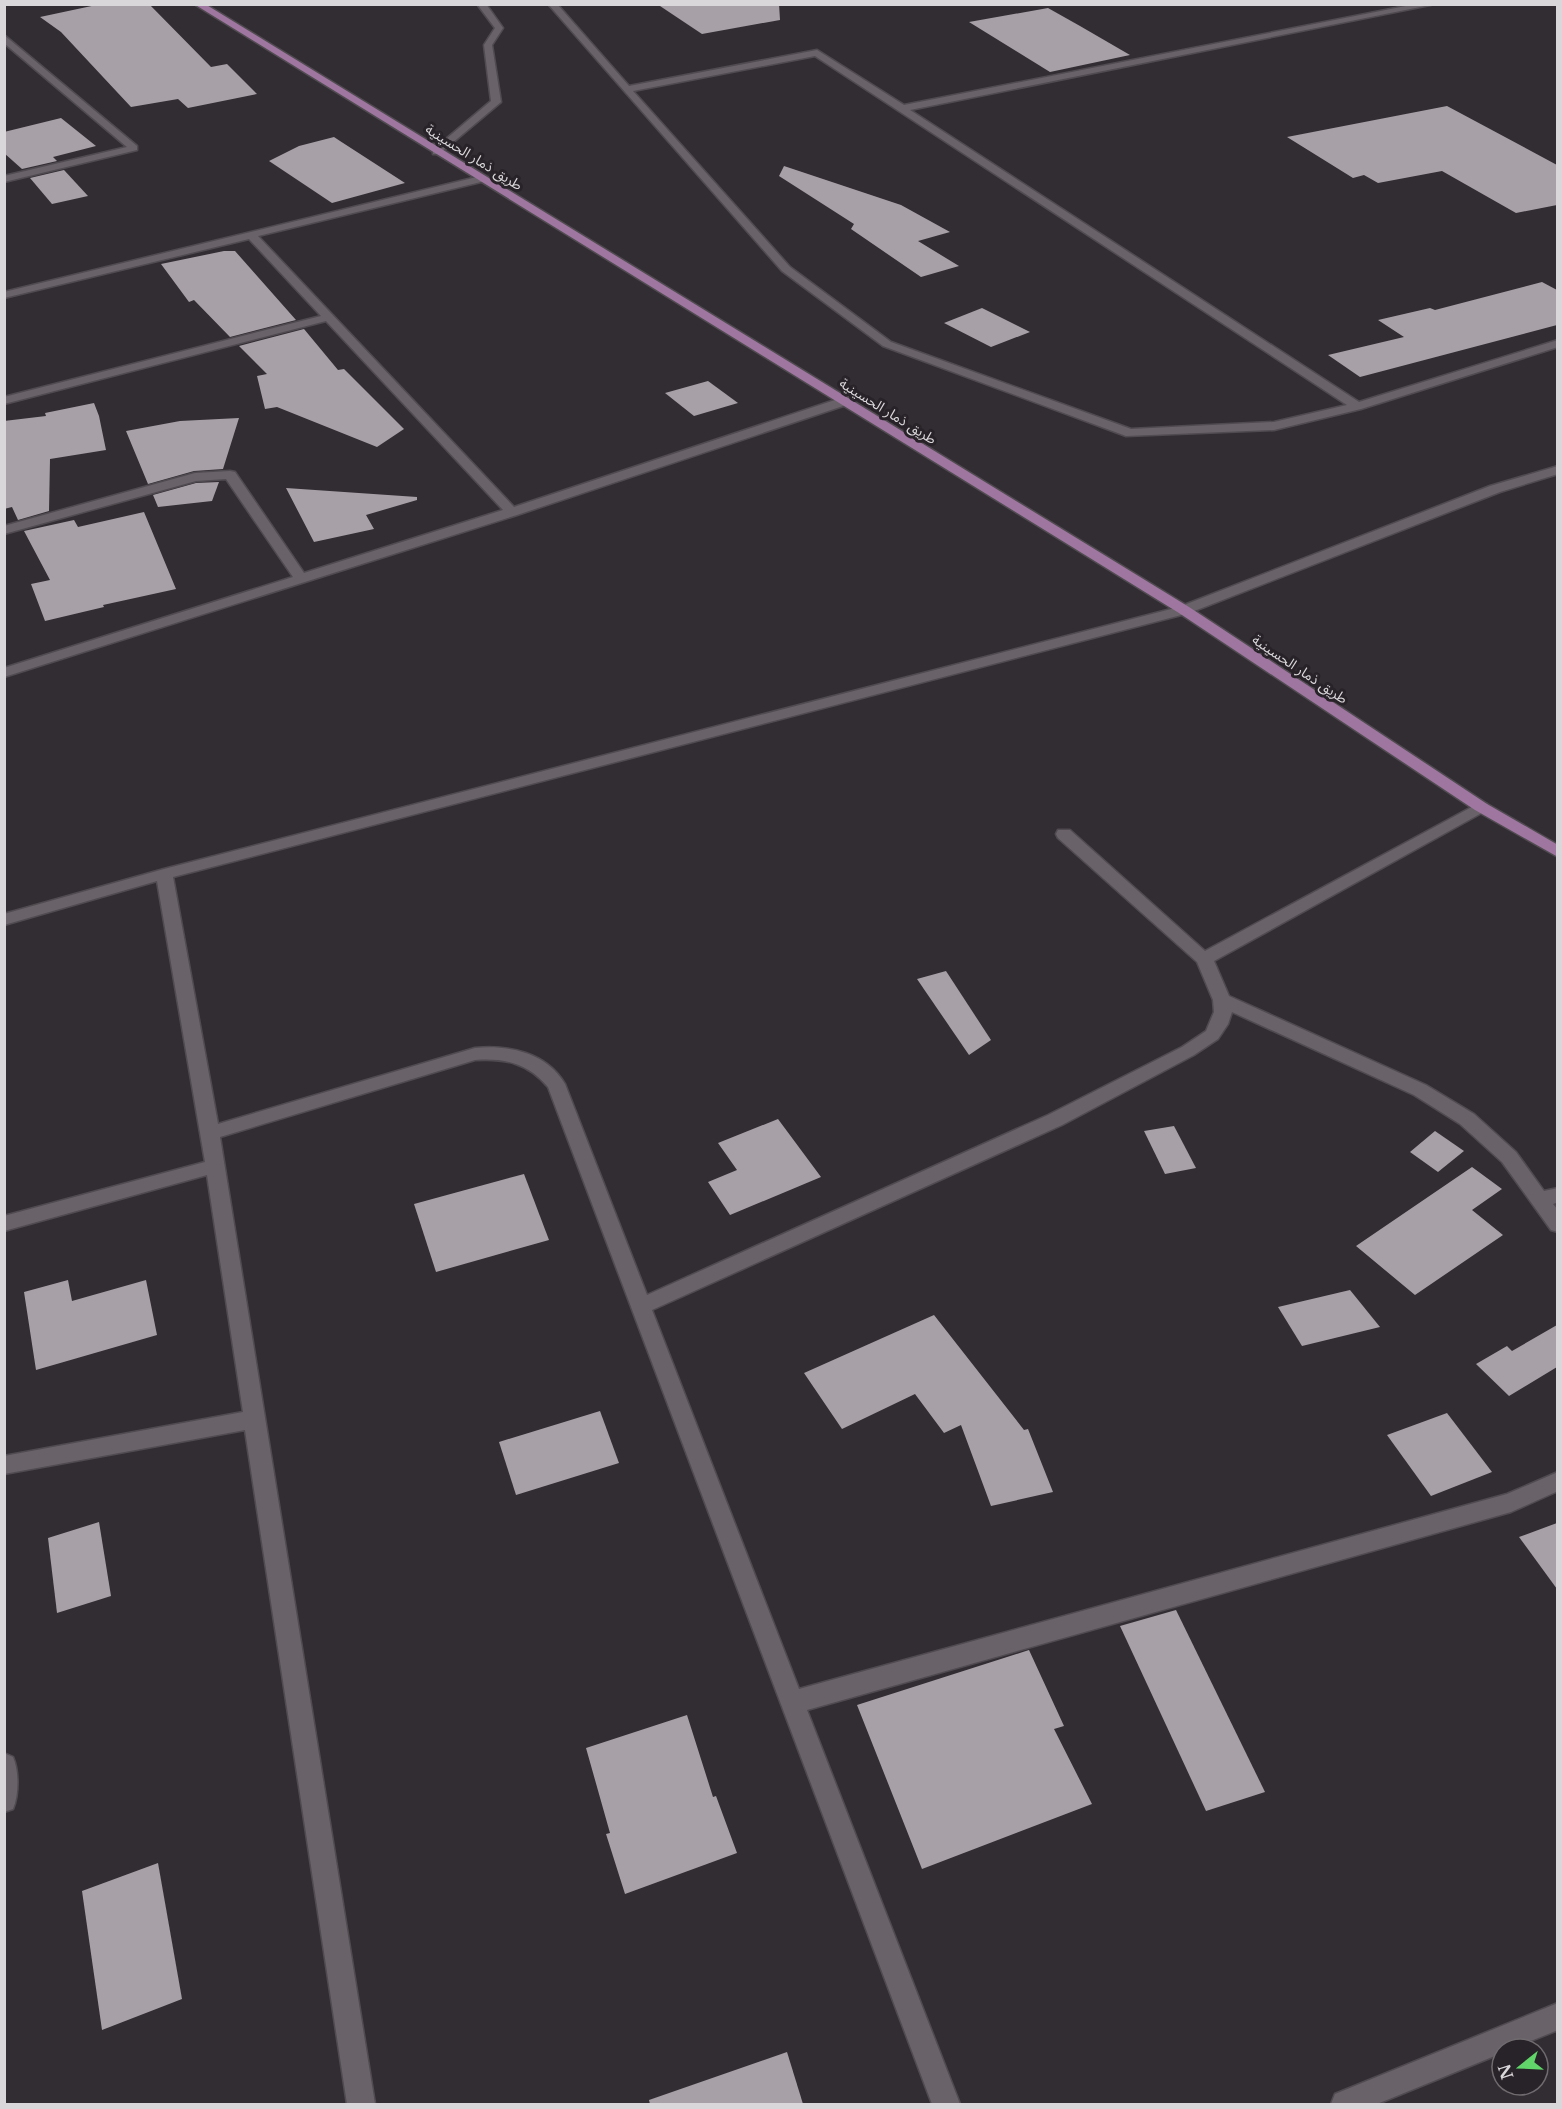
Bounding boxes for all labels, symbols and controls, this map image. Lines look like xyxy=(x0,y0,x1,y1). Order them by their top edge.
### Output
street label: طريق ذمار الحسينية xyxy=(422,120,526,195)
street label: طريق ذمار الحسينية xyxy=(836,374,940,449)
street label: طريق ذمار الحسينية xyxy=(1248,630,1351,708)
north arrow xyxy=(1490,2037,1550,2097)
text: N xyxy=(1494,2061,1518,2082)

